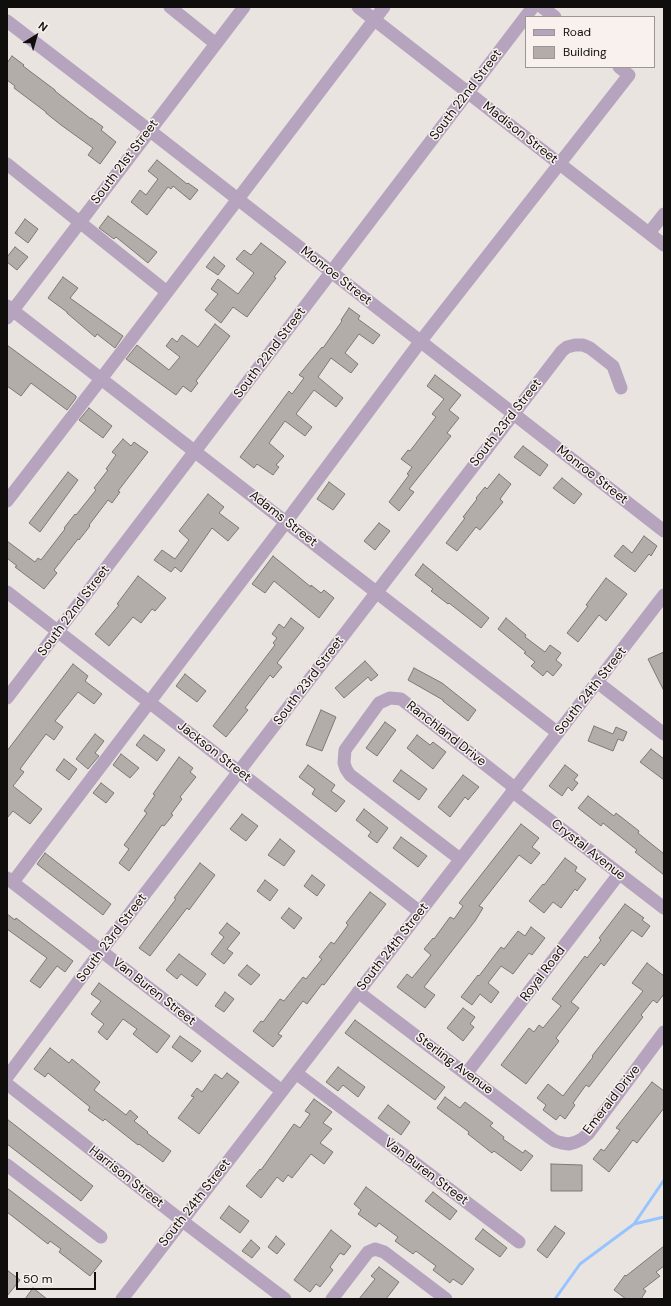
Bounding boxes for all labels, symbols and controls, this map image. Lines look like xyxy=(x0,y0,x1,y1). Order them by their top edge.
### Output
north arrow xyxy=(16,16,56,56)
legend xyxy=(525,16,655,68)
text: N xyxy=(36,18,51,34)
text: Road xyxy=(563,24,591,40)
text: Building xyxy=(563,44,607,60)
street label: South 22nd Street xyxy=(427,47,505,143)
street label: Madison Street xyxy=(479,99,561,167)
street label: South 21st Street xyxy=(88,117,162,207)
street label: Monroe Street xyxy=(297,243,375,309)
street label: South 22nd Street xyxy=(231,305,309,401)
street label: South 23rd Street xyxy=(467,376,545,470)
street label: Monroe Street xyxy=(553,442,631,508)
street label: Adams Street xyxy=(246,488,320,550)
street label: South 22nd Street xyxy=(35,563,113,659)
street label: South 23rd Street xyxy=(271,634,347,728)
street label: South 24th Street xyxy=(552,644,630,738)
street label: Ranchland Drive xyxy=(403,698,489,770)
street label: Jackson Street xyxy=(174,718,254,786)
street label: Crystal Avenue xyxy=(548,816,628,884)
street label: South 23rd Street xyxy=(74,891,150,985)
street label: South 24th Street xyxy=(354,900,432,994)
street label: Royal Road xyxy=(517,943,569,1005)
street label: Van Buren Street xyxy=(109,955,199,1029)
street label: Sterling Avenue xyxy=(412,1030,496,1098)
street label: Emerald Drive xyxy=(580,1062,644,1138)
street label: Van Buren Street xyxy=(381,1135,471,1209)
street label: Harrison Street xyxy=(85,1143,167,1211)
street label: South 24th Street xyxy=(156,1156,234,1250)
scale bar xyxy=(18,1264,98,1290)
text: 50 m xyxy=(23,1271,52,1287)

